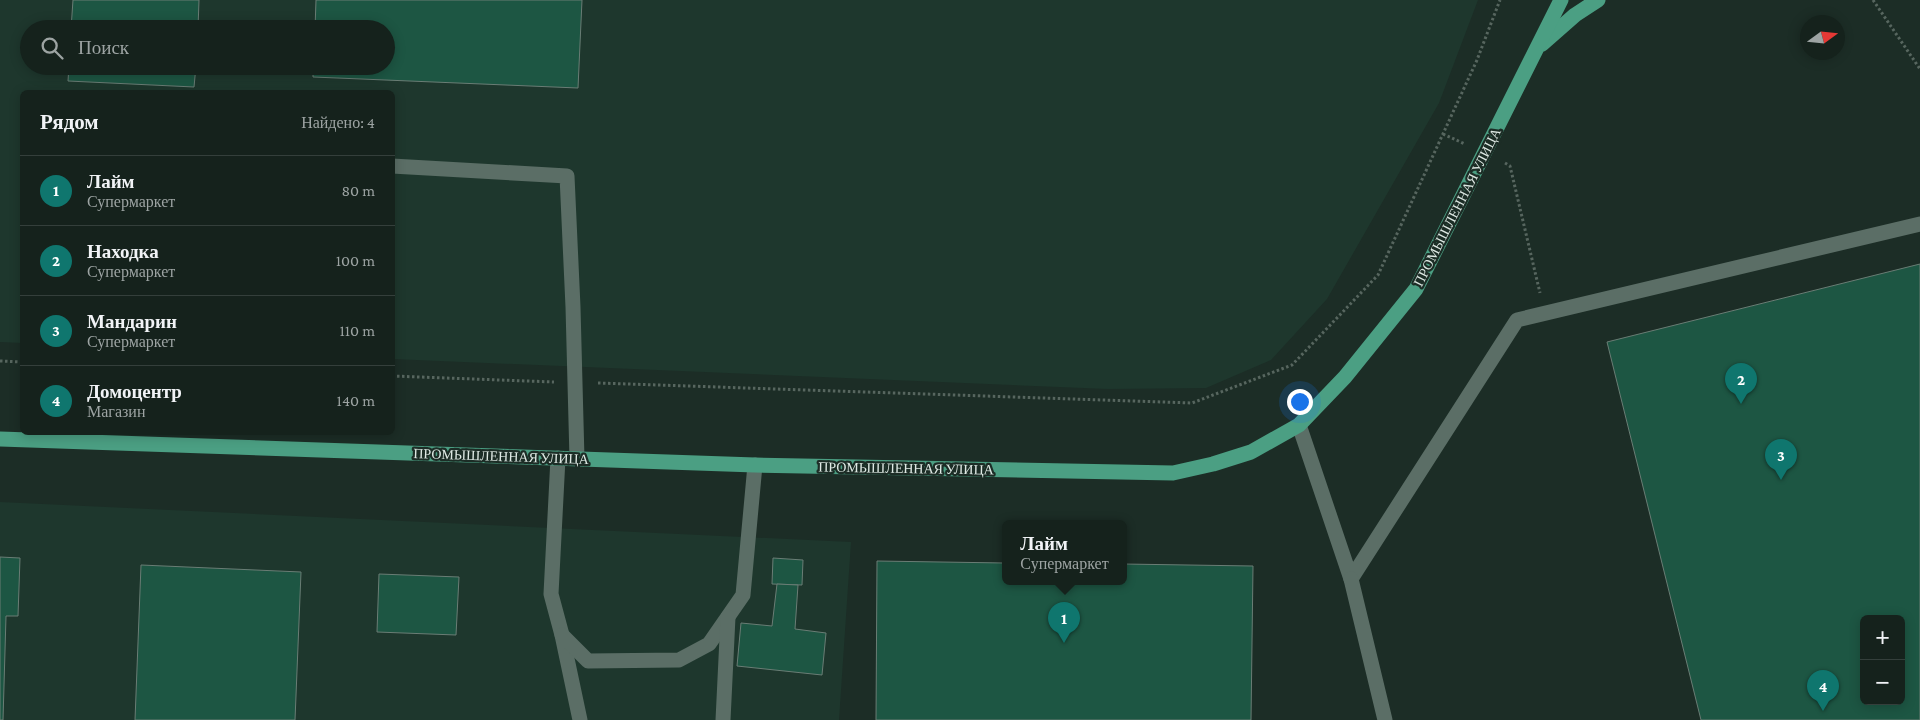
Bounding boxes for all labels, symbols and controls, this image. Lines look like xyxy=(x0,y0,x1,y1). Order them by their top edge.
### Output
north arrow xyxy=(1800,15,1845,60)
search box xyxy=(20,20,395,75)
icon: search xyxy=(38,34,66,62)
text: Поиск xyxy=(78,37,129,58)
text: Рядом xyxy=(40,110,99,134)
text: Найдено: 4 xyxy=(301,114,375,131)
street label: ПРОМЫШЛЕННАЯ УЛИЦА xyxy=(1410,124,1504,289)
text: Лайм xyxy=(87,171,135,192)
text: 1 xyxy=(53,182,59,199)
text: 80 m xyxy=(341,182,375,199)
text: Супермаркет xyxy=(87,193,175,210)
text: Находка xyxy=(87,241,159,262)
text: 2 xyxy=(52,252,60,269)
text: 100 m xyxy=(336,252,375,269)
text: Супермаркет xyxy=(87,263,175,280)
text: Мандарин xyxy=(87,311,177,332)
text: 3 xyxy=(52,322,60,339)
text: 110 m xyxy=(339,322,375,339)
text: Супермаркет xyxy=(87,333,175,350)
pin: 2 xyxy=(1725,363,1757,404)
text: Домоцентр xyxy=(87,381,182,402)
your location xyxy=(1287,389,1313,415)
text: 4 xyxy=(52,392,60,409)
text: 140 m xyxy=(337,392,375,409)
text: Магазин xyxy=(87,403,145,420)
pin: 3 xyxy=(1765,439,1797,480)
street label: ПРОМЫШЛЕННАЯ УЛИЦА xyxy=(413,445,590,467)
street label: ПРОМЫШЛЕННАЯ УЛИЦА xyxy=(818,458,995,478)
popup xyxy=(1002,520,1127,585)
text: Лайм xyxy=(1020,533,1068,554)
text: Супермаркет xyxy=(1020,555,1109,572)
pin: 1 xyxy=(1048,602,1080,643)
map controls xyxy=(1860,615,1905,705)
button: + xyxy=(1860,615,1905,660)
button: − xyxy=(1860,660,1905,705)
pin: 4 xyxy=(1807,670,1839,711)

